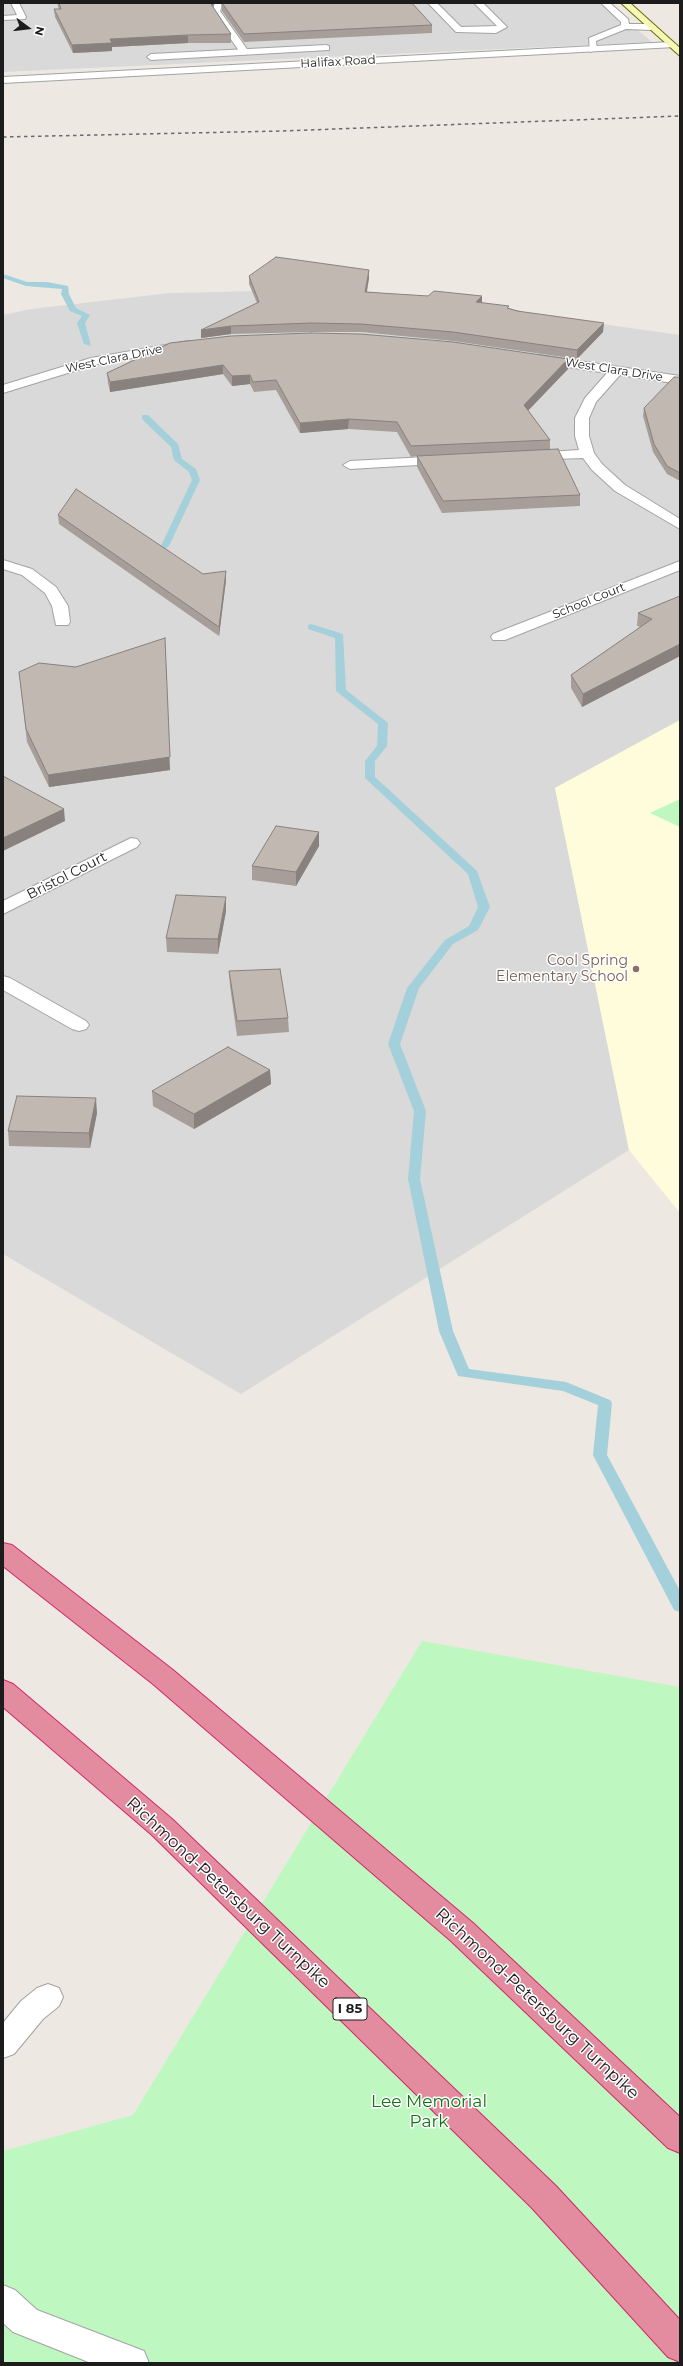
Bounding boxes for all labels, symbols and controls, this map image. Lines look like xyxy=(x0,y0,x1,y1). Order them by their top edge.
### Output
north arrow xyxy=(8,8,48,48)
text: N xyxy=(32,25,48,37)
street label: Halifax Road xyxy=(300,53,376,71)
street label: West Clara Drive xyxy=(64,342,164,376)
street label: West Clara Drive xyxy=(564,355,664,385)
street label: School Court xyxy=(550,580,628,622)
street label: Bristol Court xyxy=(24,849,110,903)
place label: Cool Spring Elementary School xyxy=(496,953,628,986)
marker: Cool Spring Elementary School xyxy=(631,964,641,974)
street label: Richmond-Petersburg Turnpike xyxy=(122,1793,334,1993)
street label: Richmond-Petersburg Turnpike xyxy=(431,1904,643,2104)
road number: I 85 xyxy=(333,1998,367,2020)
park label: Lee Memorial Park xyxy=(371,2092,487,2132)

